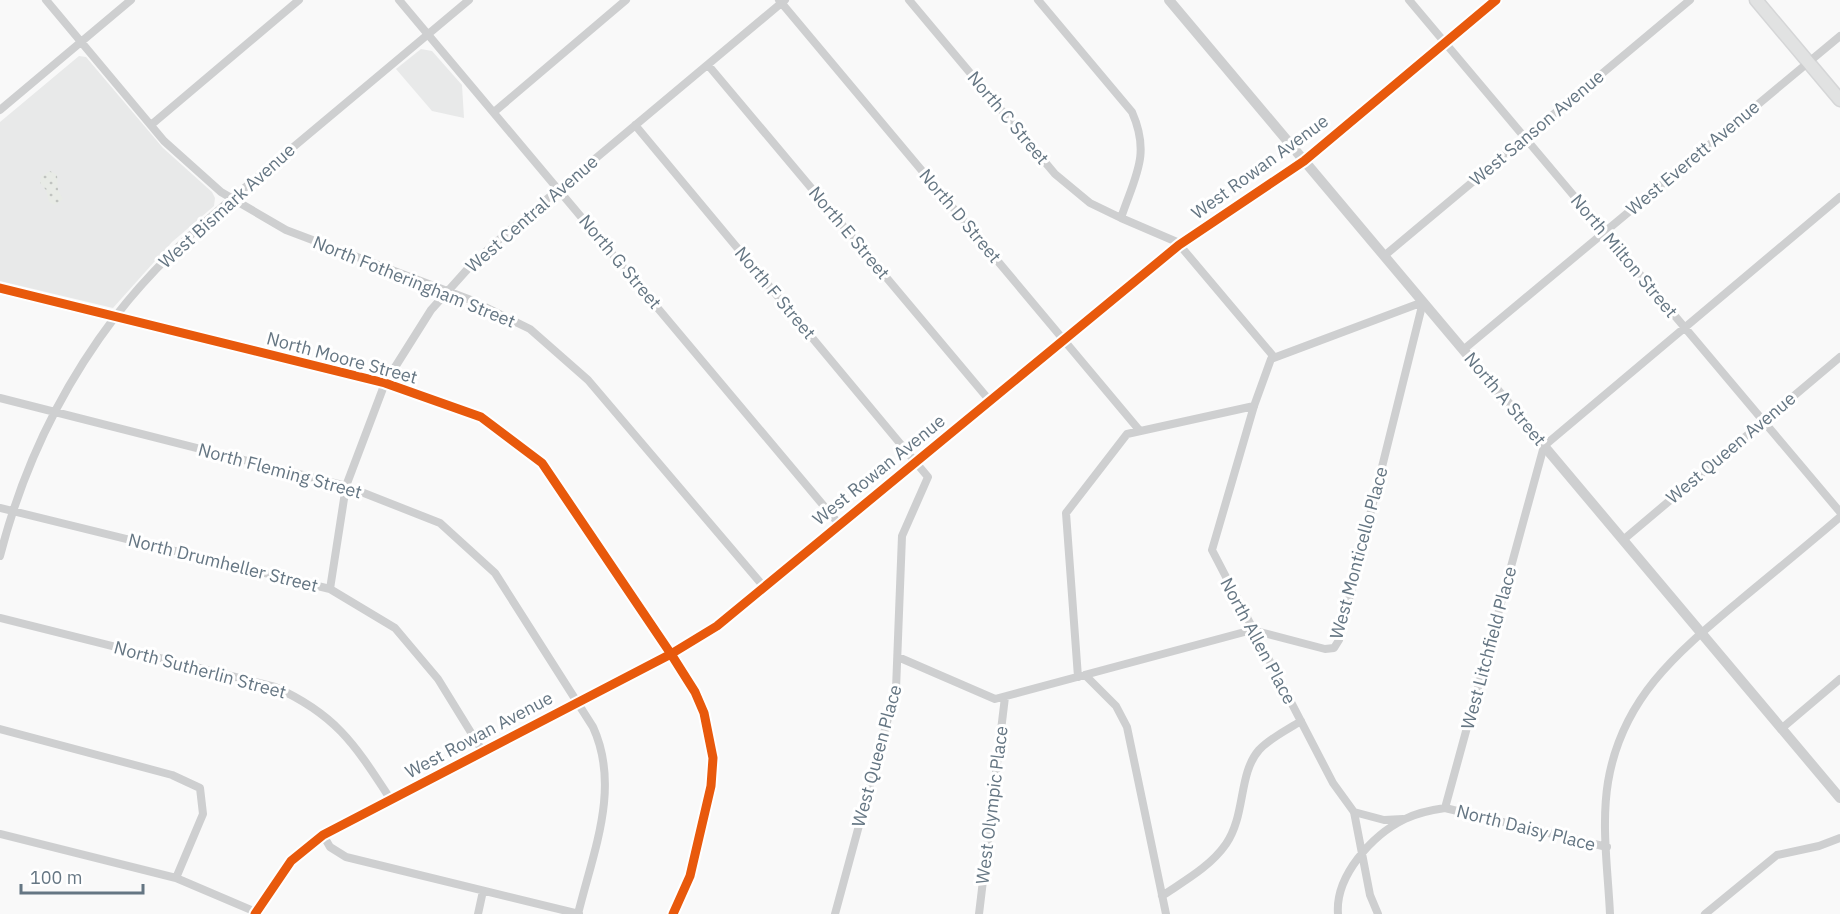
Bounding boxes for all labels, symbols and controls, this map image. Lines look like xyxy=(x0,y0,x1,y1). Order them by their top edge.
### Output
street label: West Sanson Avenue xyxy=(1465,65,1609,191)
street label: North C Street xyxy=(963,66,1054,169)
street label: West Everett Avenue xyxy=(1621,95,1764,220)
street label: West Rowan Avenue xyxy=(1187,109,1333,224)
street label: West Bismark Avenue xyxy=(154,138,300,273)
street label: West Central Avenue xyxy=(461,150,603,277)
street label: North D Street xyxy=(914,164,1006,267)
street label: North E Street xyxy=(804,181,895,284)
street label: North Milton Street xyxy=(1566,189,1683,322)
street label: North G Street xyxy=(574,210,667,314)
street label: North Fotheringham Street xyxy=(310,230,519,333)
street label: North F Street xyxy=(730,242,821,344)
street label: North Moore Street xyxy=(264,326,420,389)
street label: North A Street xyxy=(1459,347,1551,450)
street label: West Queen Avenue xyxy=(1661,387,1800,509)
street label: West Rowan Avenue xyxy=(808,409,950,530)
street label: North Fleming Street xyxy=(196,438,365,503)
street label: West Monticello Place xyxy=(1324,464,1393,642)
street label: North Drumheller Street xyxy=(126,528,320,597)
street label: West Litchfield Place xyxy=(1456,564,1521,732)
street label: North Allen Place xyxy=(1215,574,1302,708)
street label: North Sutherlin Street xyxy=(112,635,289,704)
street label: West Queen Place xyxy=(846,682,907,830)
street label: West Rowan Avenue xyxy=(401,686,557,783)
street label: West Olympic Place xyxy=(970,724,1013,885)
street label: North Daisy Place xyxy=(1454,799,1598,856)
scale bar xyxy=(21,857,142,895)
text: 100 m xyxy=(30,866,82,889)

